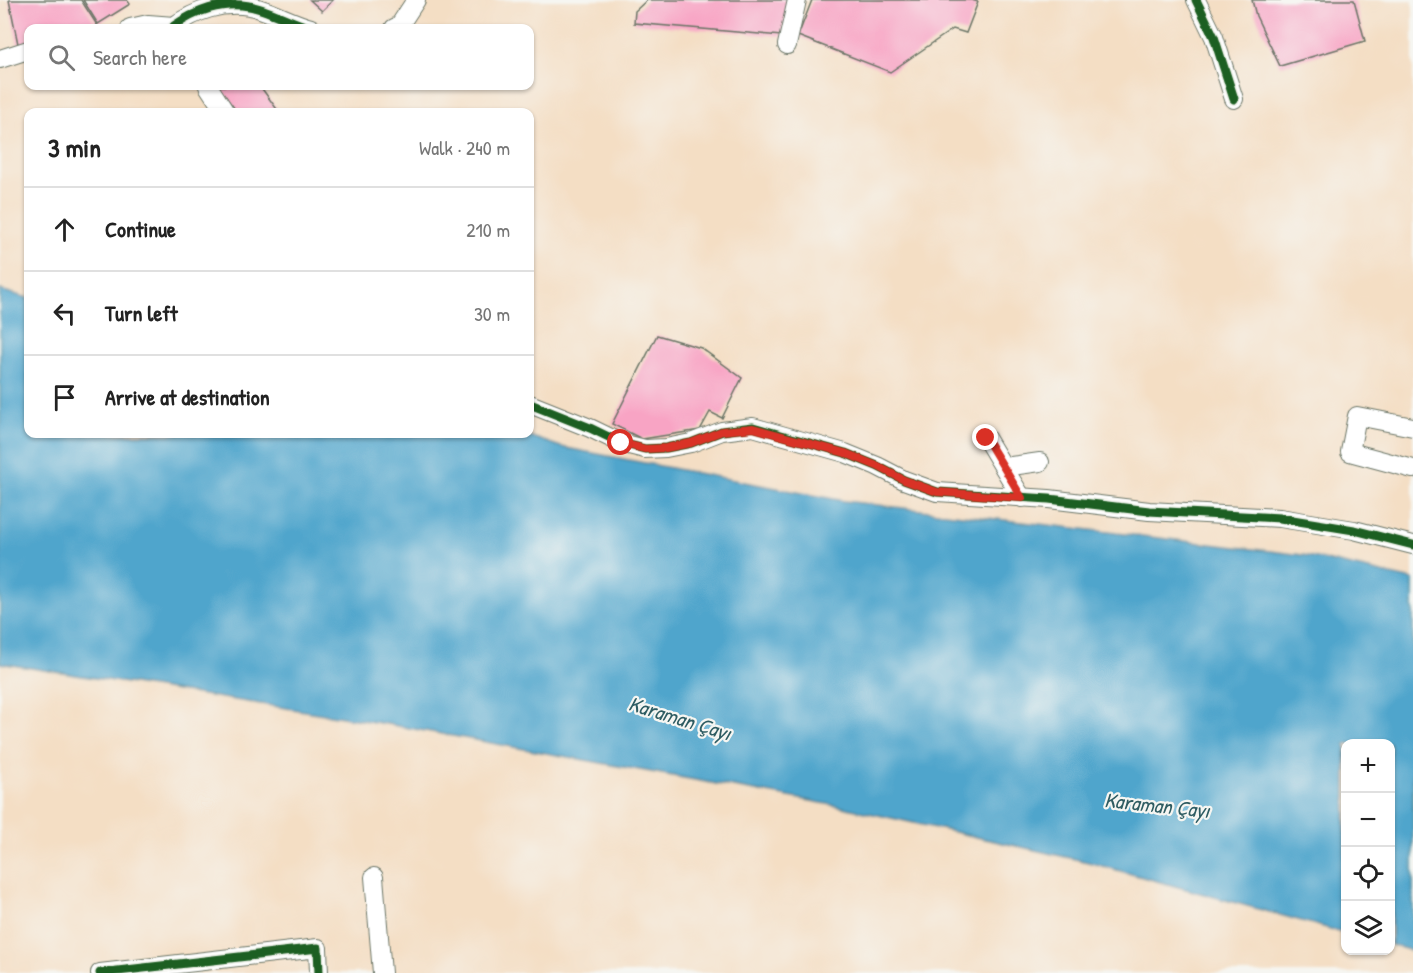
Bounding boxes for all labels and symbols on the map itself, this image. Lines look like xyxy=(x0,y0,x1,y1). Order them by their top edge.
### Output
route end xyxy=(972,424,998,450)
route start xyxy=(607,429,633,455)
water label: Karaman Çayı xyxy=(625,689,736,748)
water label: Karaman Çayı xyxy=(1103,785,1212,825)

